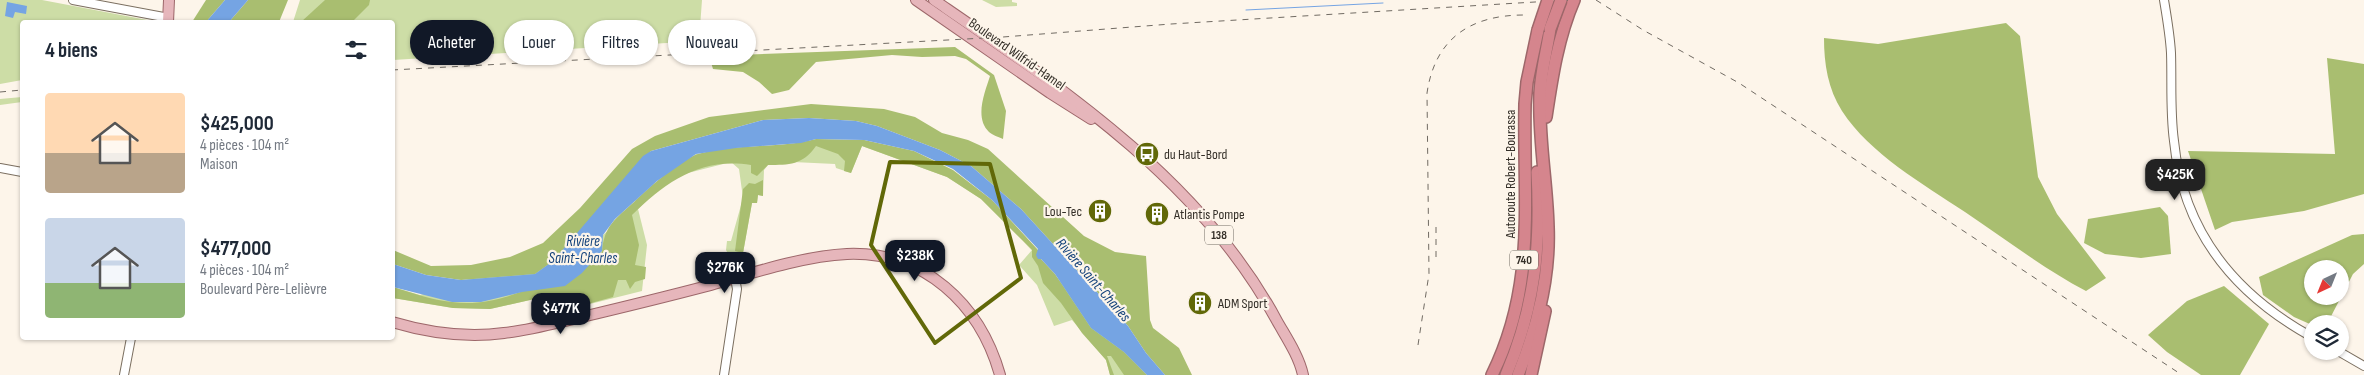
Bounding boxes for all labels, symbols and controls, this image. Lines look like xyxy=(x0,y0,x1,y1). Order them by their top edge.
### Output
street label: Boulevard Wilfrid-Hamel xyxy=(965,14,1069,94)
chip: Acheter xyxy=(410,20,494,65)
chip: Louer xyxy=(504,20,574,65)
chip: Filtres xyxy=(584,20,658,65)
chip: Nouveau xyxy=(668,20,756,65)
icon: filters xyxy=(342,36,370,64)
text: 4 biens xyxy=(45,38,98,63)
street label: Autoroute Robert-Bourassa xyxy=(1502,110,1519,239)
text: $425,000 xyxy=(200,111,274,136)
icon: home xyxy=(85,113,145,173)
text: 4 pièces · 104 m² xyxy=(200,136,289,155)
bus stop icon: du Haut-Bord xyxy=(1134,141,1160,167)
place label: du Haut-Bord xyxy=(1164,146,1228,163)
text: Maison xyxy=(200,155,238,174)
pin: $425K xyxy=(2140,158,2210,201)
text: $425K xyxy=(2156,165,2194,184)
building icon: Lou-Tec xyxy=(1087,198,1113,224)
building icon: Atlantis Pompe xyxy=(1144,201,1170,227)
place label: Lou-Tec xyxy=(1045,203,1082,220)
place label: Atlantis Pompe xyxy=(1173,206,1245,223)
road number: 138 xyxy=(1205,226,1233,244)
water label: Rivière Saint-Charles xyxy=(549,232,618,268)
water label: Rivière Saint-Charles xyxy=(1051,234,1135,326)
text: $477,000 xyxy=(200,236,271,261)
icon: home xyxy=(85,238,145,298)
pin: $238K xyxy=(880,240,950,282)
text: $238K xyxy=(896,246,934,265)
road number: 740 xyxy=(1510,250,1538,270)
pin: $276K xyxy=(690,252,760,294)
text: $276K xyxy=(706,258,744,277)
north arrow xyxy=(2304,260,2349,305)
map controls xyxy=(2304,260,2349,360)
text: 4 pièces · 104 m² xyxy=(200,261,289,280)
text: Boulevard Père-Lelièvre xyxy=(200,280,327,299)
building icon: ADM Sport xyxy=(1187,290,1213,316)
pin: $477K xyxy=(526,292,596,335)
place label: ADM Sport xyxy=(1217,295,1267,312)
text: $477K xyxy=(542,299,580,318)
button: layers xyxy=(2304,315,2349,360)

